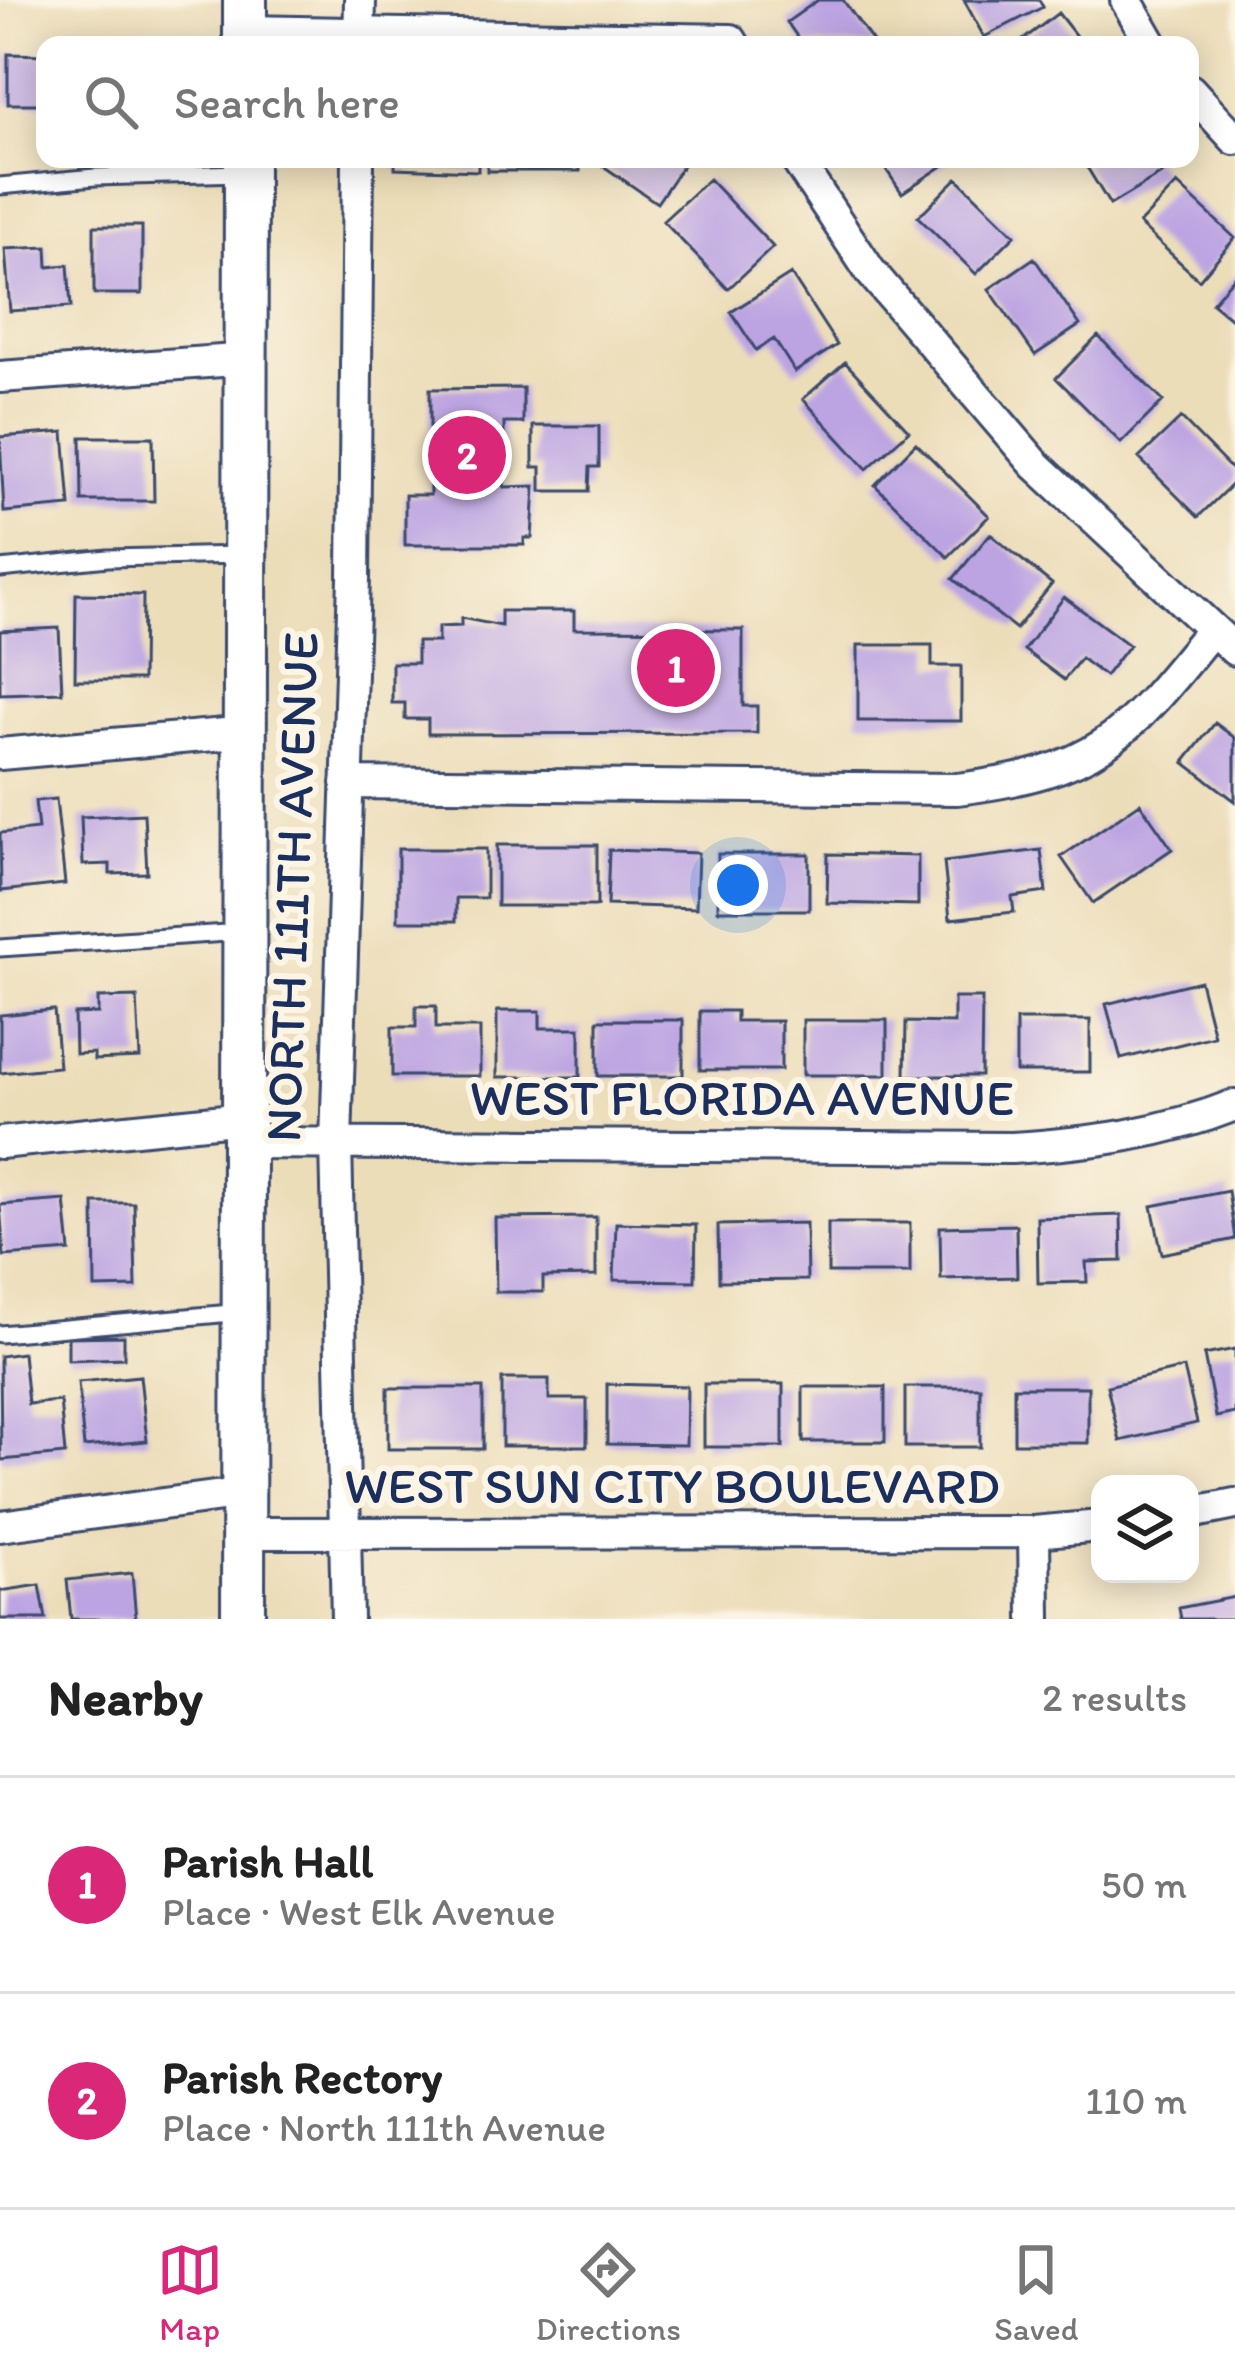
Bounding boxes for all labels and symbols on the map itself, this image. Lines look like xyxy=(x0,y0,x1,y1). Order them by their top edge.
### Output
pin: 2 xyxy=(428,410,506,500)
pin: 1 xyxy=(637,623,715,713)
street label: NORTH 111TH AVENUE xyxy=(252,631,331,1143)
your location xyxy=(708,855,768,915)
street label: WEST FLORIDA AVENUE xyxy=(470,1067,1014,1128)
street label: WEST SUN CITY BOULEVARD xyxy=(344,1455,1000,1516)

